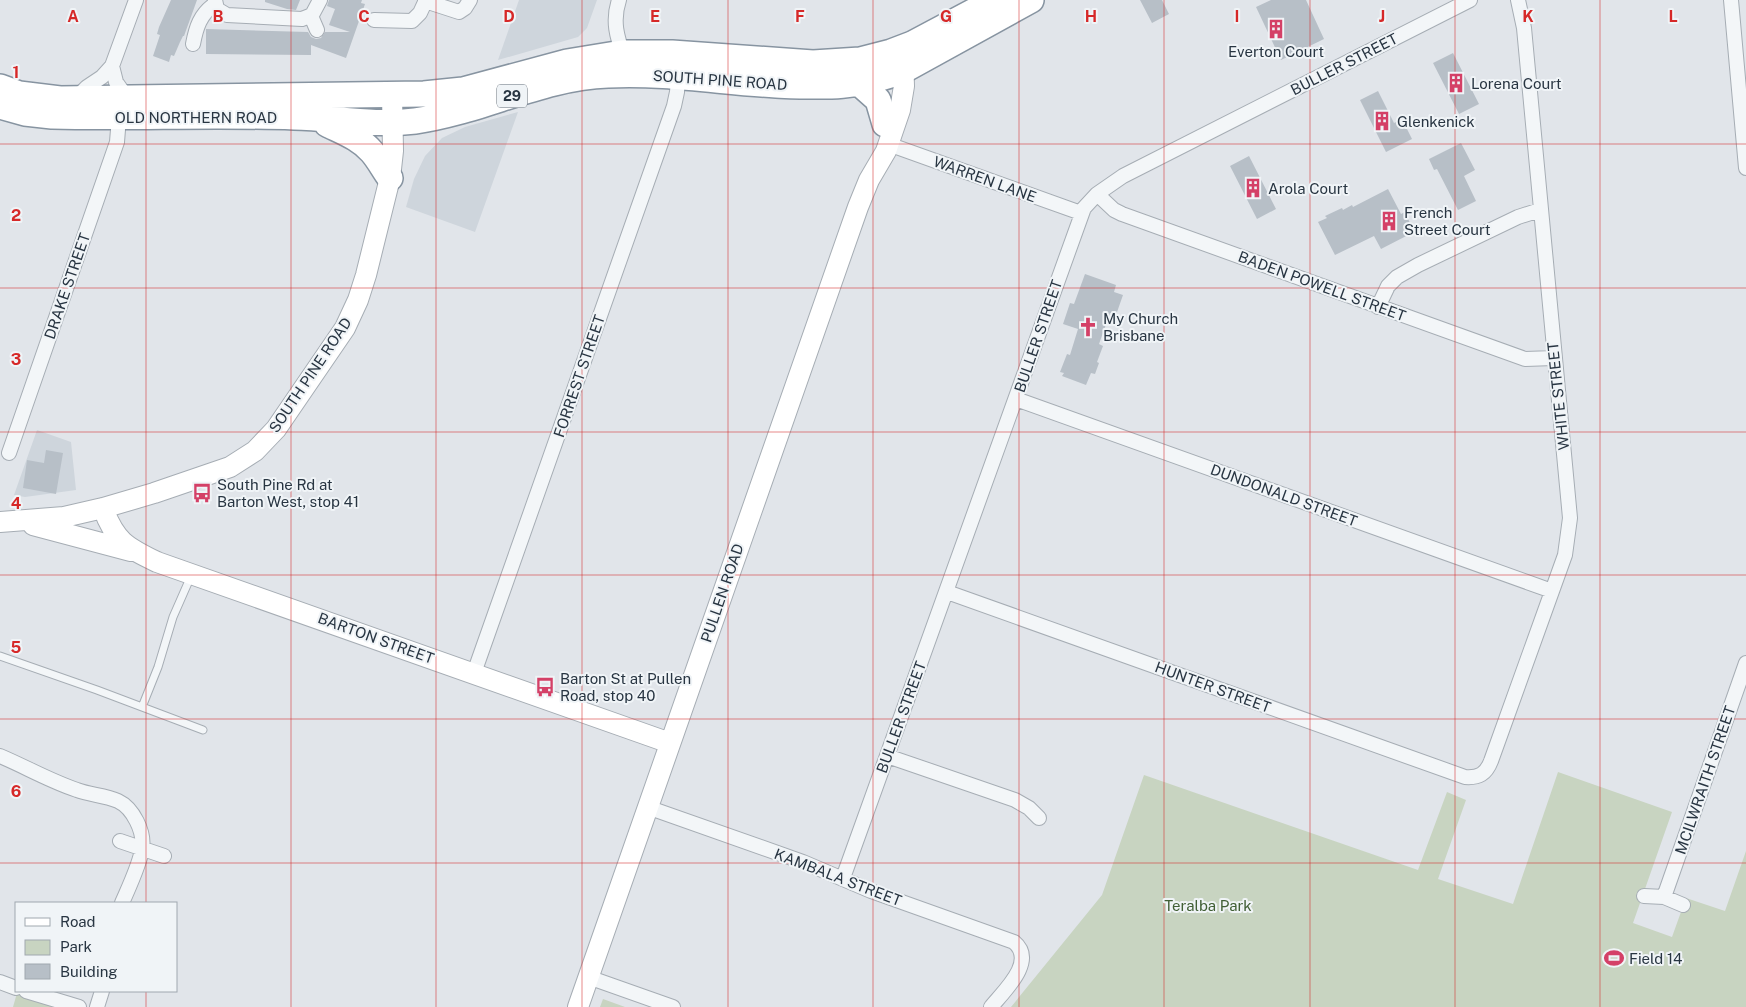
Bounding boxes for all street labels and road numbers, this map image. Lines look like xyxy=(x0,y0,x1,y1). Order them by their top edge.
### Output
street label: BULLER STREET xyxy=(1288,30,1400,98)
street label: SOUTH PINE ROAD xyxy=(652,67,788,93)
road number: 29 xyxy=(497,84,527,108)
street label: OLD NORTHERN ROAD xyxy=(115,109,277,126)
street label: WARREN LANE xyxy=(931,153,1039,205)
street label: DRAKE STREET xyxy=(41,231,93,341)
street label: BADEN POWELL STREET xyxy=(1236,248,1408,324)
street label: BULLER STREET xyxy=(1011,277,1065,394)
street label: FORREST STREET xyxy=(550,312,608,440)
street label: SOUTH PINE ROAD xyxy=(265,314,355,436)
street label: WHITE STREET xyxy=(1544,341,1572,451)
street label: DUNDONALD STREET xyxy=(1208,461,1360,530)
street label: PULLEN ROAD xyxy=(697,541,747,645)
street label: BARTON STREET xyxy=(316,609,436,667)
street label: HUNTER STREET xyxy=(1153,658,1273,716)
street label: BULLER STREET xyxy=(873,659,929,775)
street label: MCILWRAITH STREET xyxy=(1672,704,1738,856)
street label: KAMBALA STREET xyxy=(772,845,904,909)

